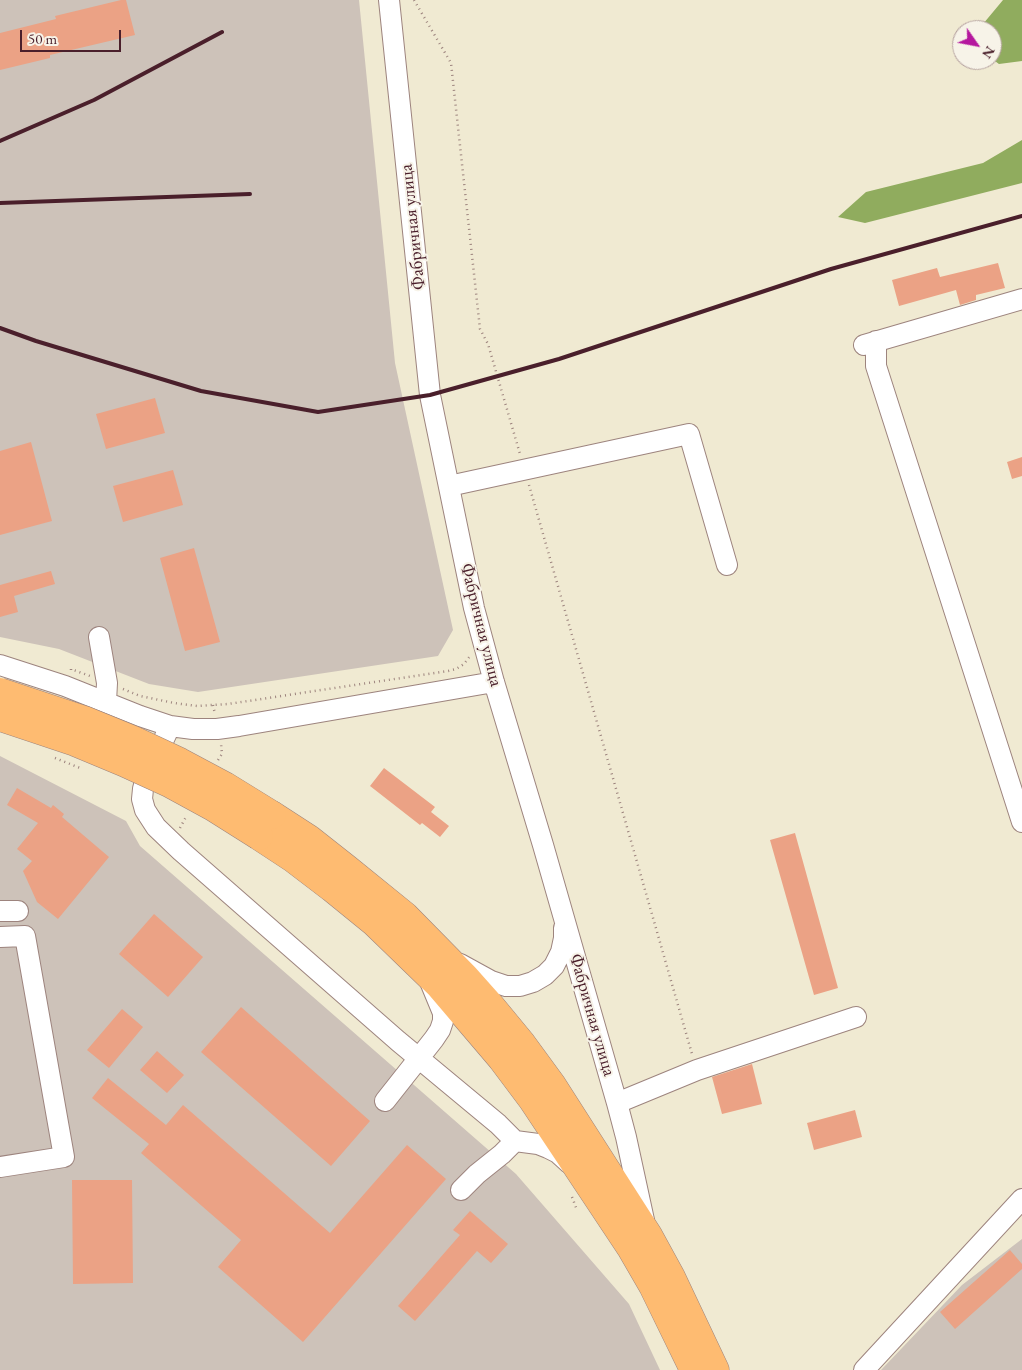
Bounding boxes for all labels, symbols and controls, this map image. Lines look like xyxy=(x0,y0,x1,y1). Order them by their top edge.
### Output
scale bar xyxy=(22,20,124,52)
north arrow xyxy=(952,20,1002,70)
text: 50 m xyxy=(28,29,57,48)
text: N xyxy=(978,43,999,62)
street label: Фабричная улица xyxy=(396,163,430,291)
street label: Фабричная улица xyxy=(455,561,507,689)
street label: Фабричная улица xyxy=(564,951,620,1079)

